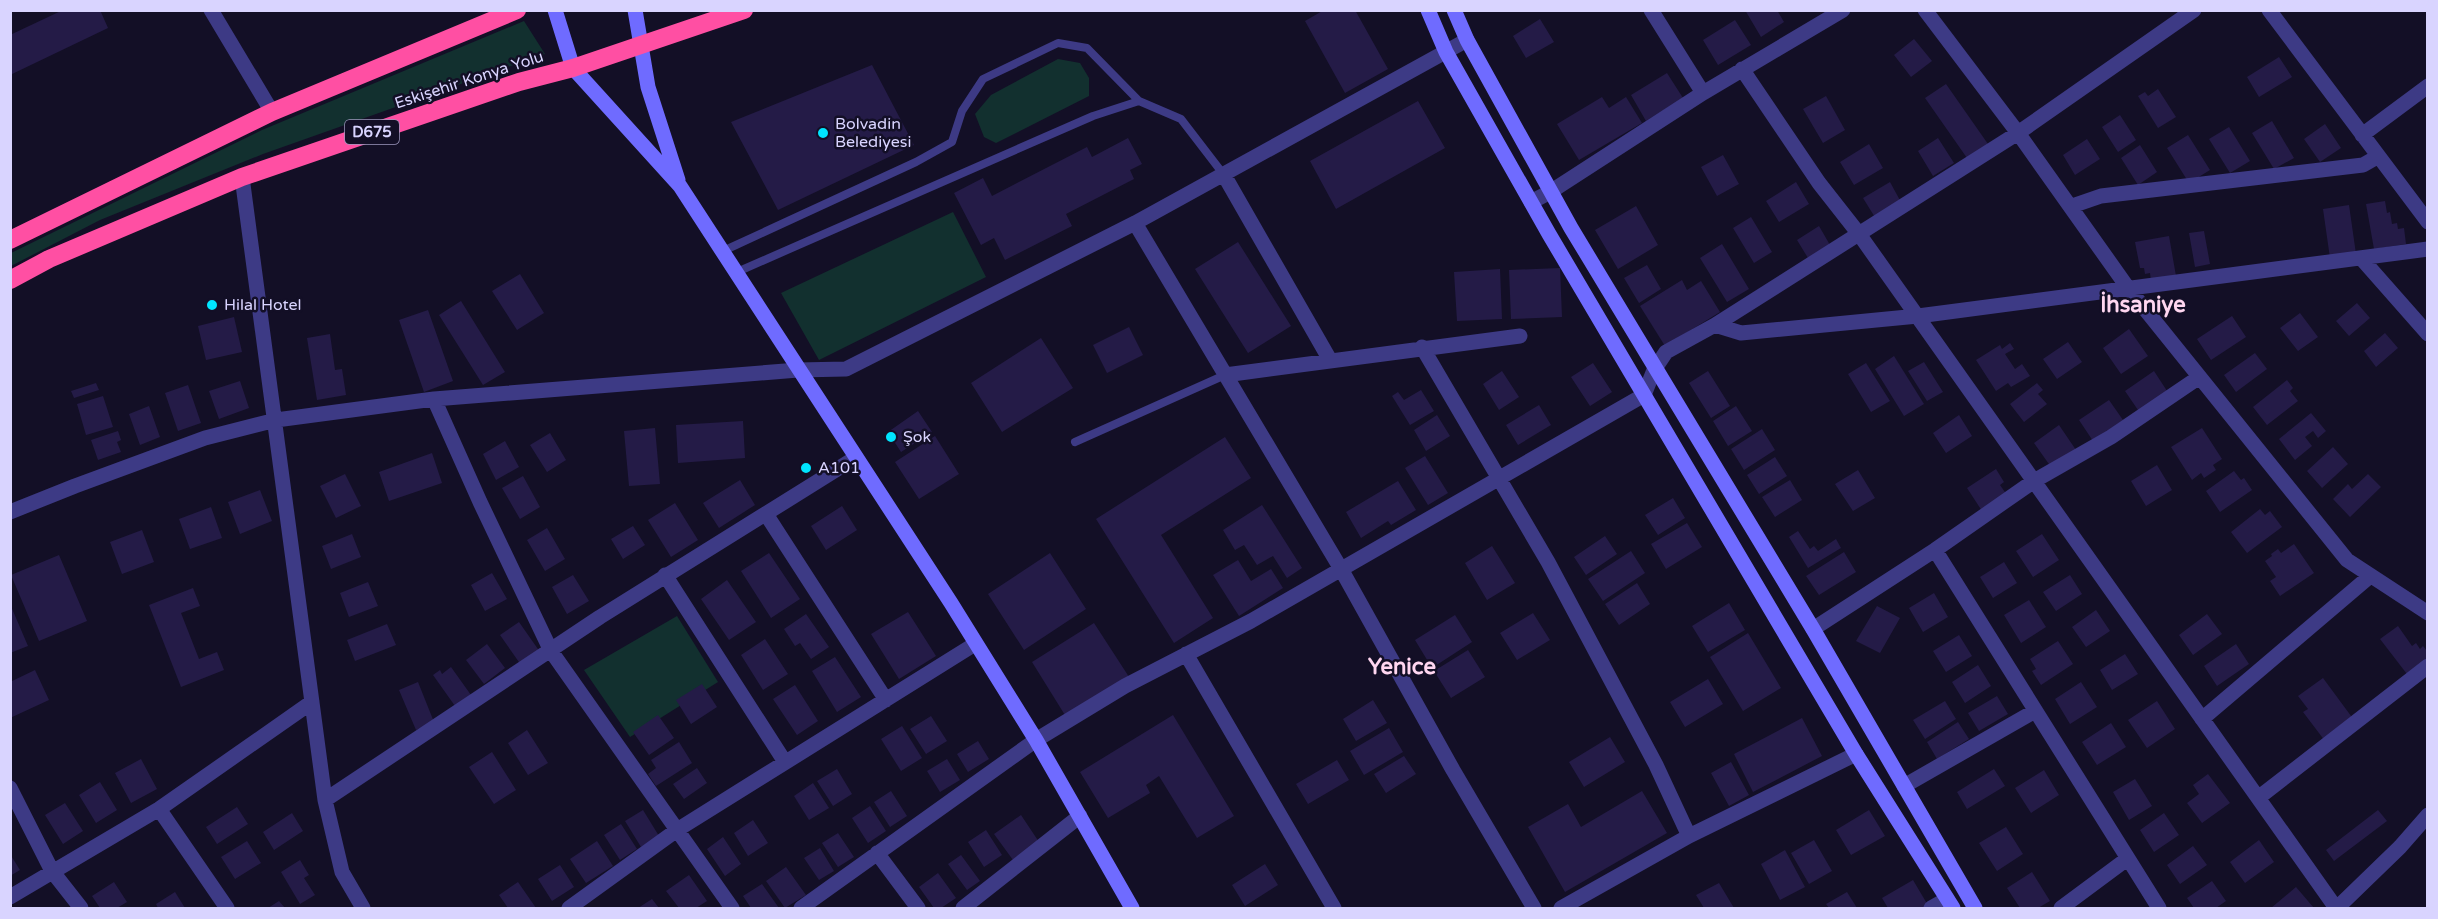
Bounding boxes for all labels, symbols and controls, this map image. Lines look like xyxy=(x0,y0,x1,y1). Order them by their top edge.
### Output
street label: Eskişehir Konya Yolu xyxy=(392,46,546,114)
place label: Bolvadin Belediyesi xyxy=(835,114,911,152)
road number: D675 xyxy=(345,120,399,144)
marker: Bolvadin Belediyesi xyxy=(816,126,830,140)
district label: İhsaniye xyxy=(2100,291,2186,318)
place label: Hilal Hotel xyxy=(224,295,302,315)
marker: Hilal Hotel xyxy=(205,298,219,312)
place label: Şok xyxy=(903,427,932,447)
marker: Şok xyxy=(884,430,898,444)
place label: A101 xyxy=(818,458,860,478)
marker: A101 xyxy=(799,461,813,475)
district label: Yenice xyxy=(1368,654,1436,680)

